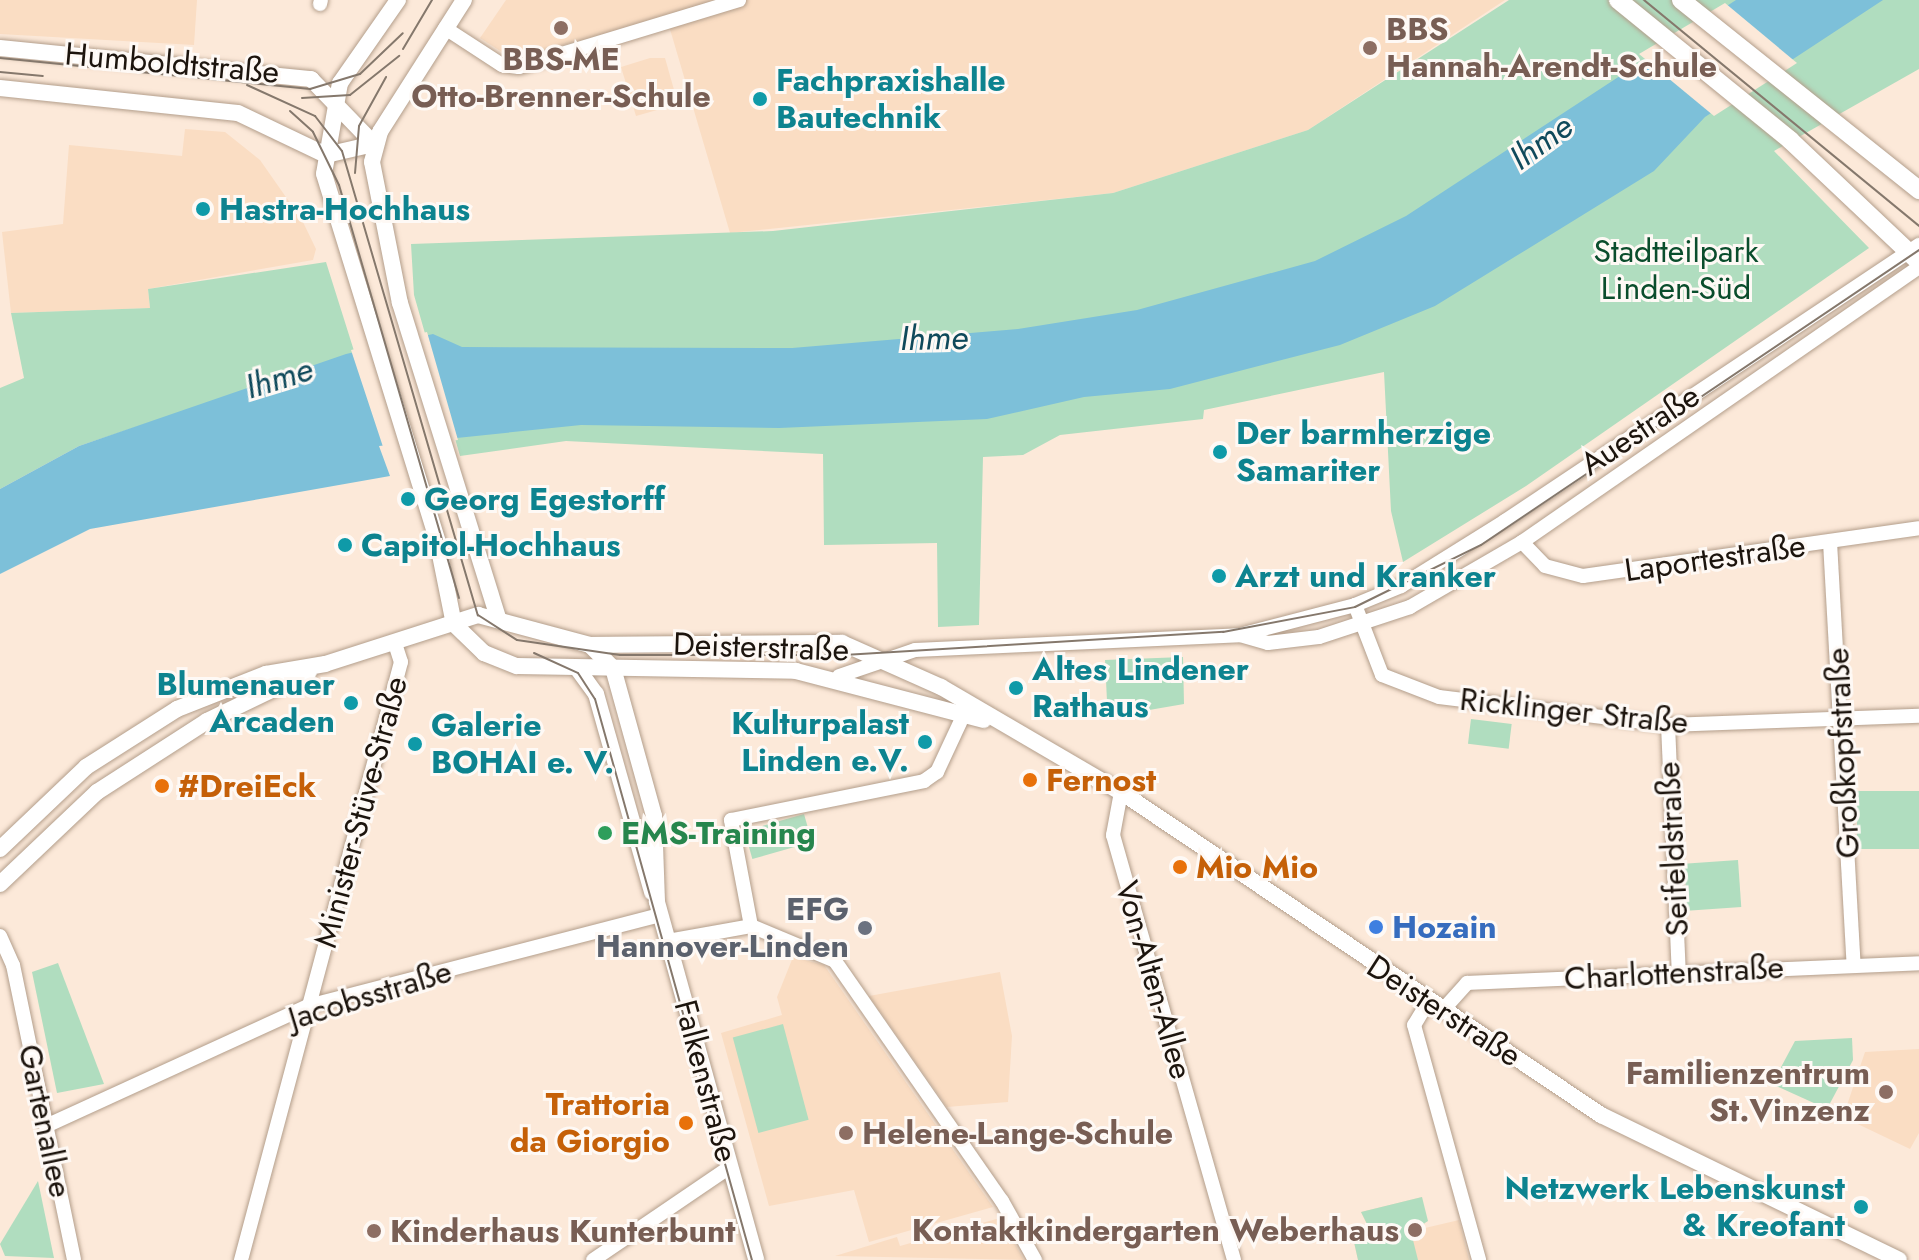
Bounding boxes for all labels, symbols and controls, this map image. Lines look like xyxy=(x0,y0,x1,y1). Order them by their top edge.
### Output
place label: BBS Hannah-Arendt-Schule xyxy=(1386,11,1717,86)
marker: BBS-ME Otto-Brenner-Schule xyxy=(552,19,570,37)
street label: Humboldtstraße xyxy=(63,34,281,92)
marker: BBS Hannah-Arendt-Schule xyxy=(1361,39,1379,57)
place label: BBS-ME Otto-Brenner-Schule xyxy=(411,41,711,116)
place label: Fachpraxishalle Bautechnik xyxy=(776,62,1006,137)
marker: Fachpraxishalle Bautechnik xyxy=(751,90,769,108)
water label: Ihme xyxy=(1501,105,1581,179)
place label: Hastra-Hochhaus xyxy=(219,190,470,228)
marker: Hastra-Hochhaus xyxy=(194,200,212,218)
park label: Stadtteilpark Linden-Süd xyxy=(1593,233,1759,308)
water label: Ihme xyxy=(900,317,968,359)
water label: Ihme xyxy=(240,349,318,407)
street label: Auestraße xyxy=(1573,376,1707,484)
place label: Der barmherzige Samariter xyxy=(1236,415,1491,490)
marker: Der barmherzige Samariter xyxy=(1211,443,1229,461)
place label: Georg Egestorff xyxy=(424,480,665,518)
marker: Georg Egestorff xyxy=(399,490,417,508)
place label: Capitol-Hochhaus xyxy=(361,526,621,564)
street label: Laportestraße xyxy=(1622,526,1808,590)
marker: Capitol-Hochhaus xyxy=(336,536,354,554)
place label: Arzt und Kranker xyxy=(1235,557,1496,595)
marker: Arzt und Kranker xyxy=(1210,567,1228,585)
street label: Deisterstraße xyxy=(672,625,850,669)
street label: Großkopfstraße xyxy=(1818,647,1868,859)
place label: Altes Lindener Rathaus xyxy=(1032,651,1249,726)
place label: Blumenauer Arcaden xyxy=(157,666,335,741)
street label: Minister-Stüve-Straße xyxy=(306,672,416,952)
marker: Altes Lindener Rathaus xyxy=(1007,679,1025,697)
street label: Ricklinger Straße xyxy=(1458,680,1690,742)
marker: Blumenauer Arcaden xyxy=(342,694,360,712)
place label: Kulturpalast Linden e.V. xyxy=(731,705,909,780)
place label: Galerie BOHAI e. V. xyxy=(431,707,614,782)
marker: Kulturpalast Linden e.V. xyxy=(916,733,934,751)
marker: Galerie BOHAI e. V. xyxy=(406,735,424,753)
place label: Fernost xyxy=(1046,761,1156,799)
street label: Seifeldstraße xyxy=(1649,761,1697,937)
place label: #DreiEck xyxy=(178,767,316,805)
marker: Fernost xyxy=(1021,771,1039,789)
marker: #DreiEck xyxy=(153,777,171,795)
place label: EMS-Training xyxy=(621,814,816,852)
marker: EMS-Training xyxy=(596,824,614,842)
place label: Mio Mio xyxy=(1196,848,1318,886)
marker: Mio Mio xyxy=(1171,858,1189,876)
street label: Von-Alten-Allee xyxy=(1107,876,1201,1084)
place label: EFG Hannover-Linden xyxy=(596,891,849,966)
place label: Hozain xyxy=(1392,908,1497,946)
marker: Hozain xyxy=(1367,918,1385,936)
marker: EFG Hannover-Linden xyxy=(856,919,874,937)
street label: Deisterstraße xyxy=(1360,947,1528,1075)
street label: Charlottenstraße xyxy=(1563,948,1785,998)
street label: Jacobsstraße xyxy=(284,952,456,1038)
street label: Falkenstraße xyxy=(666,996,746,1166)
street label: Gartenallee xyxy=(10,1041,80,1201)
place label: Familienzentrum St.Vinzenz xyxy=(1626,1055,1870,1130)
marker: Familienzentrum St.Vinzenz xyxy=(1877,1083,1895,1101)
place label: Trattoria da Giorgio xyxy=(510,1086,670,1161)
marker: Trattoria da Giorgio xyxy=(677,1114,695,1132)
place label: Helene-Lange-Schule xyxy=(862,1114,1173,1152)
marker: Helene-Lange-Schule xyxy=(837,1124,855,1142)
place label: Netzwerk Lebenskunst & Kreofant xyxy=(1504,1170,1845,1245)
marker: Netzwerk Lebenskunst & Kreofant xyxy=(1852,1198,1870,1216)
place label: Kontaktkindergarten Weberhaus xyxy=(912,1211,1399,1249)
place label: Kinderhaus Kunterbunt xyxy=(390,1212,735,1250)
marker: Kontaktkindergarten Weberhaus xyxy=(1406,1221,1424,1239)
marker: Kinderhaus Kunterbunt xyxy=(365,1222,383,1240)

